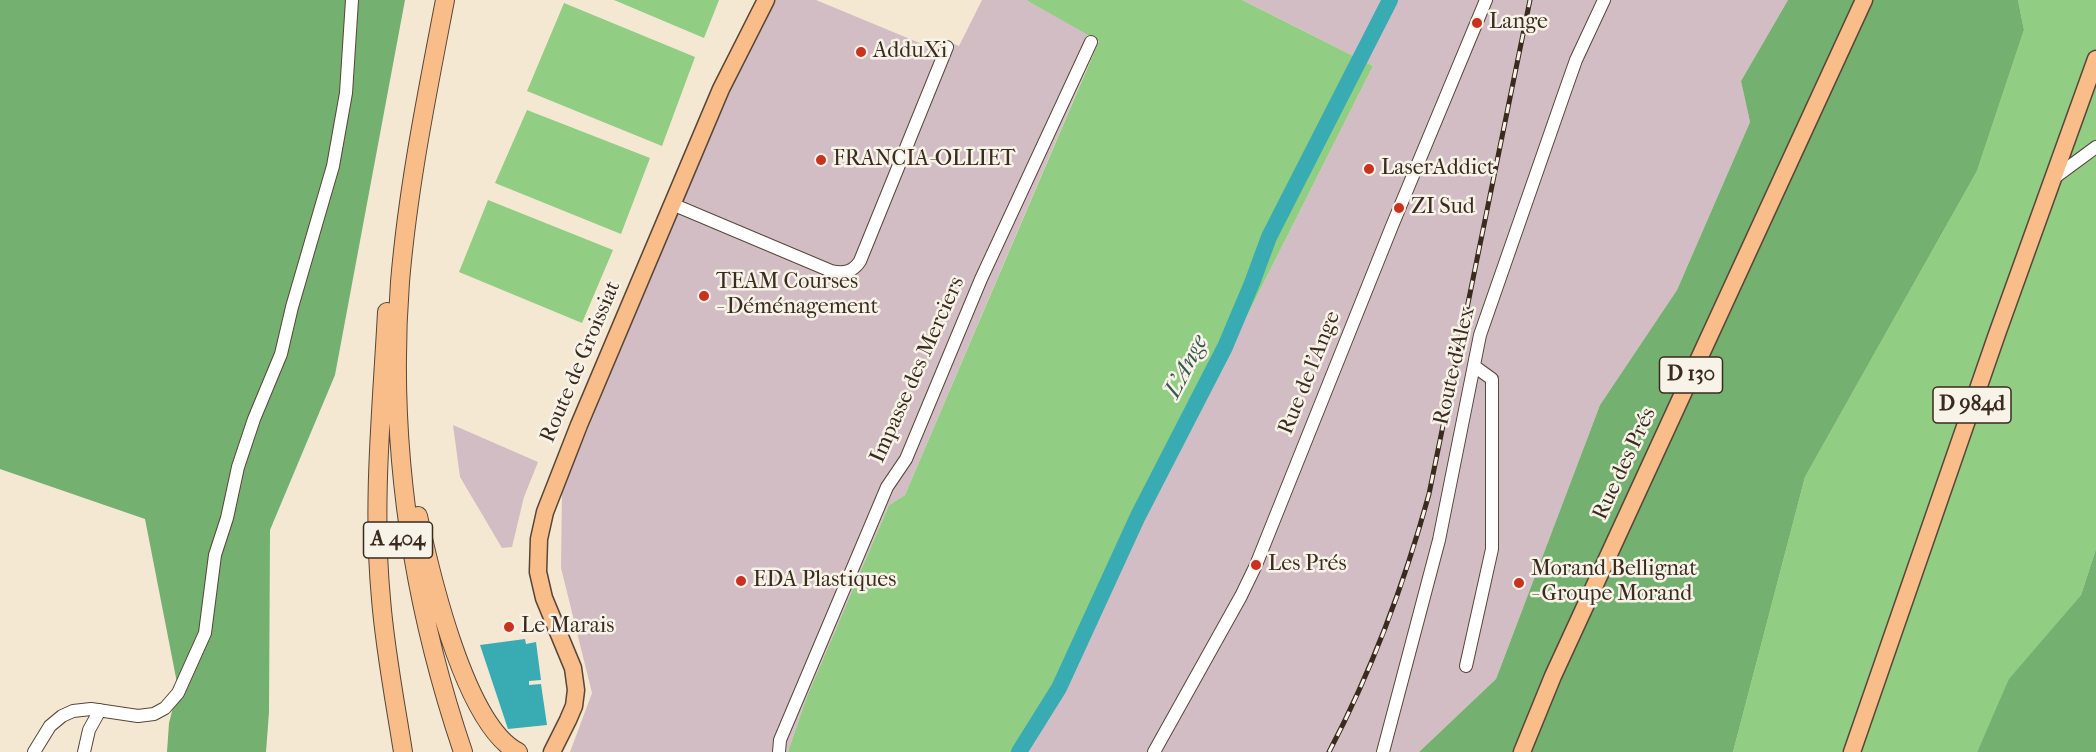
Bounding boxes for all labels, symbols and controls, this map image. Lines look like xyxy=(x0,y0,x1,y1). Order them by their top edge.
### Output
place label: Lange xyxy=(1489,10,1548,36)
marker: Lange xyxy=(1470,16,1484,30)
place label: AdduXi xyxy=(873,39,947,65)
marker: AdduXi xyxy=(854,45,868,59)
place label: FRANCIA-OLLIET xyxy=(833,147,1015,173)
marker: FRANCIA-OLLIET xyxy=(814,153,828,167)
place label: LaserAddict xyxy=(1381,156,1495,182)
marker: LaserAddict xyxy=(1362,162,1376,176)
place label: ZI Sud xyxy=(1411,195,1475,221)
marker: ZI Sud xyxy=(1392,201,1406,215)
place label: TEAM Courses - Déménagement xyxy=(716,270,878,322)
street label: Impasse des Merciers xyxy=(865,273,971,467)
street label: Route de Groissiat xyxy=(535,277,627,447)
marker: TEAM Courses - Déménagement xyxy=(697,289,711,303)
street label: Route d'Alex xyxy=(1429,304,1481,428)
street label: Rue de l'Ange xyxy=(1273,307,1347,439)
water label: L'Ange xyxy=(1159,331,1215,403)
road number: D 130 xyxy=(1660,357,1722,393)
road number: D 984d xyxy=(1933,387,2011,423)
street label: Rue des Prés xyxy=(1588,404,1662,524)
road number: A 404 xyxy=(364,522,432,558)
place label: Les Prés xyxy=(1268,552,1347,578)
place label: Morand Bellignat - Groupe Morand xyxy=(1531,557,1697,608)
marker: Les Prés xyxy=(1249,558,1263,572)
place label: EDA Plastiques xyxy=(753,568,896,594)
marker: EDA Plastiques xyxy=(734,574,748,588)
marker: Morand Bellignat - Groupe Morand xyxy=(1512,576,1526,590)
place label: Le Marais xyxy=(521,614,614,640)
marker: Le Marais xyxy=(502,620,516,634)

